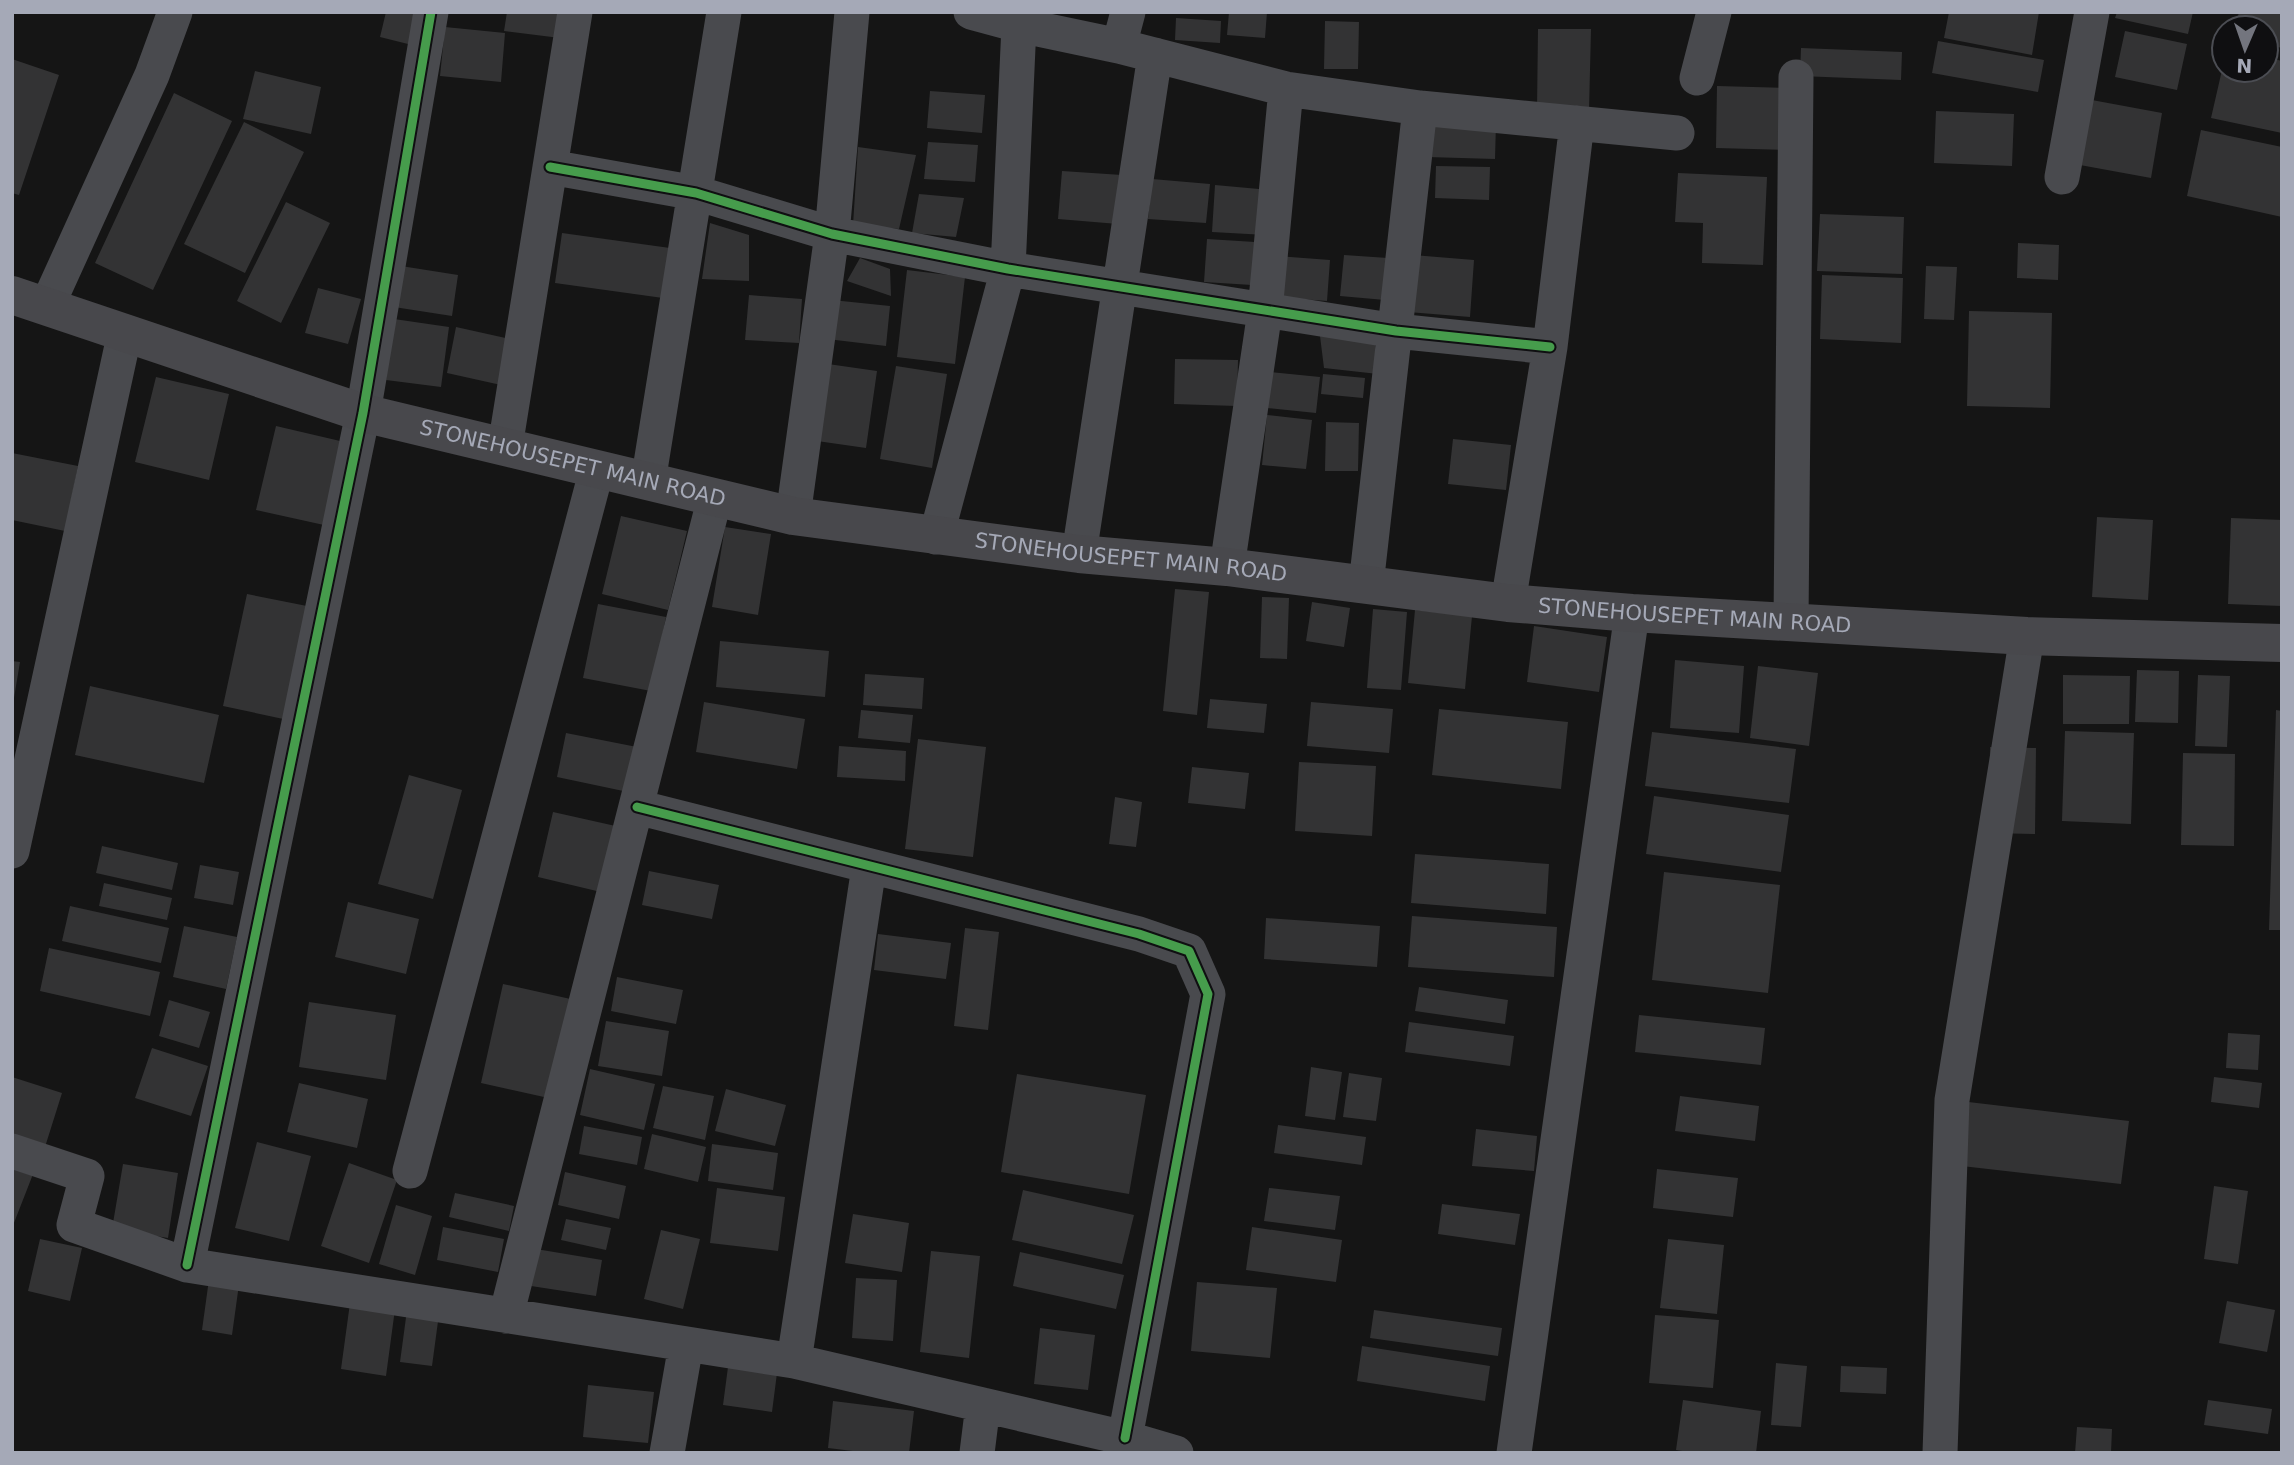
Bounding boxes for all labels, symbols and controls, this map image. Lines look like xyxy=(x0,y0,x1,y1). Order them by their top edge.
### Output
north arrow xyxy=(2210,14,2280,84)
text: N xyxy=(2236,55,2253,77)
street label: STONEHOUSEPET MAIN ROAD xyxy=(417,415,728,511)
street label: STONEHOUSEPET MAIN ROAD xyxy=(973,528,1288,587)
street label: STONEHOUSEPET MAIN ROAD xyxy=(1537,593,1852,638)

